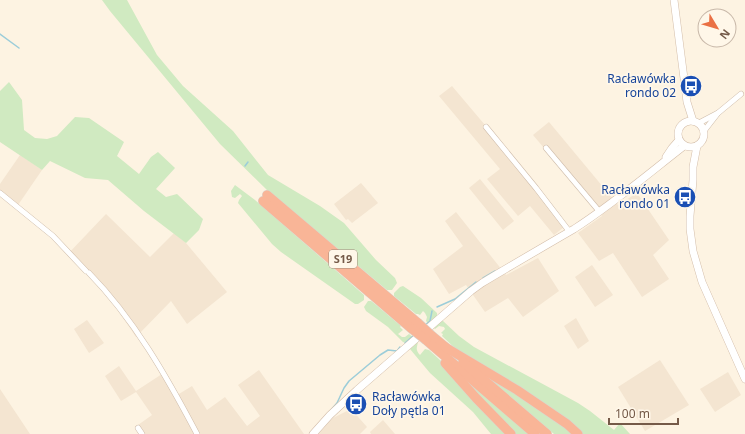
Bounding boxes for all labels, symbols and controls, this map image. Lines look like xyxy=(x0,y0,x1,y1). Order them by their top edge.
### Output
north arrow xyxy=(697,8,737,48)
text: N xyxy=(717,26,734,43)
place label: Racławówka rondo 02 xyxy=(607,70,676,101)
bus stop icon: Racławówka rondo 02 xyxy=(678,73,704,99)
place label: Racławówka rondo 01 xyxy=(601,181,670,212)
bus stop icon: Racławówka rondo 01 xyxy=(672,184,698,210)
road number: S19 xyxy=(329,250,357,268)
place label: Racławówka Doły pętla 01 xyxy=(372,388,446,419)
bus stop icon: Racławówka Doły pętla 01 xyxy=(343,391,369,417)
scale bar xyxy=(609,400,678,426)
text: 100 m xyxy=(615,405,650,422)

